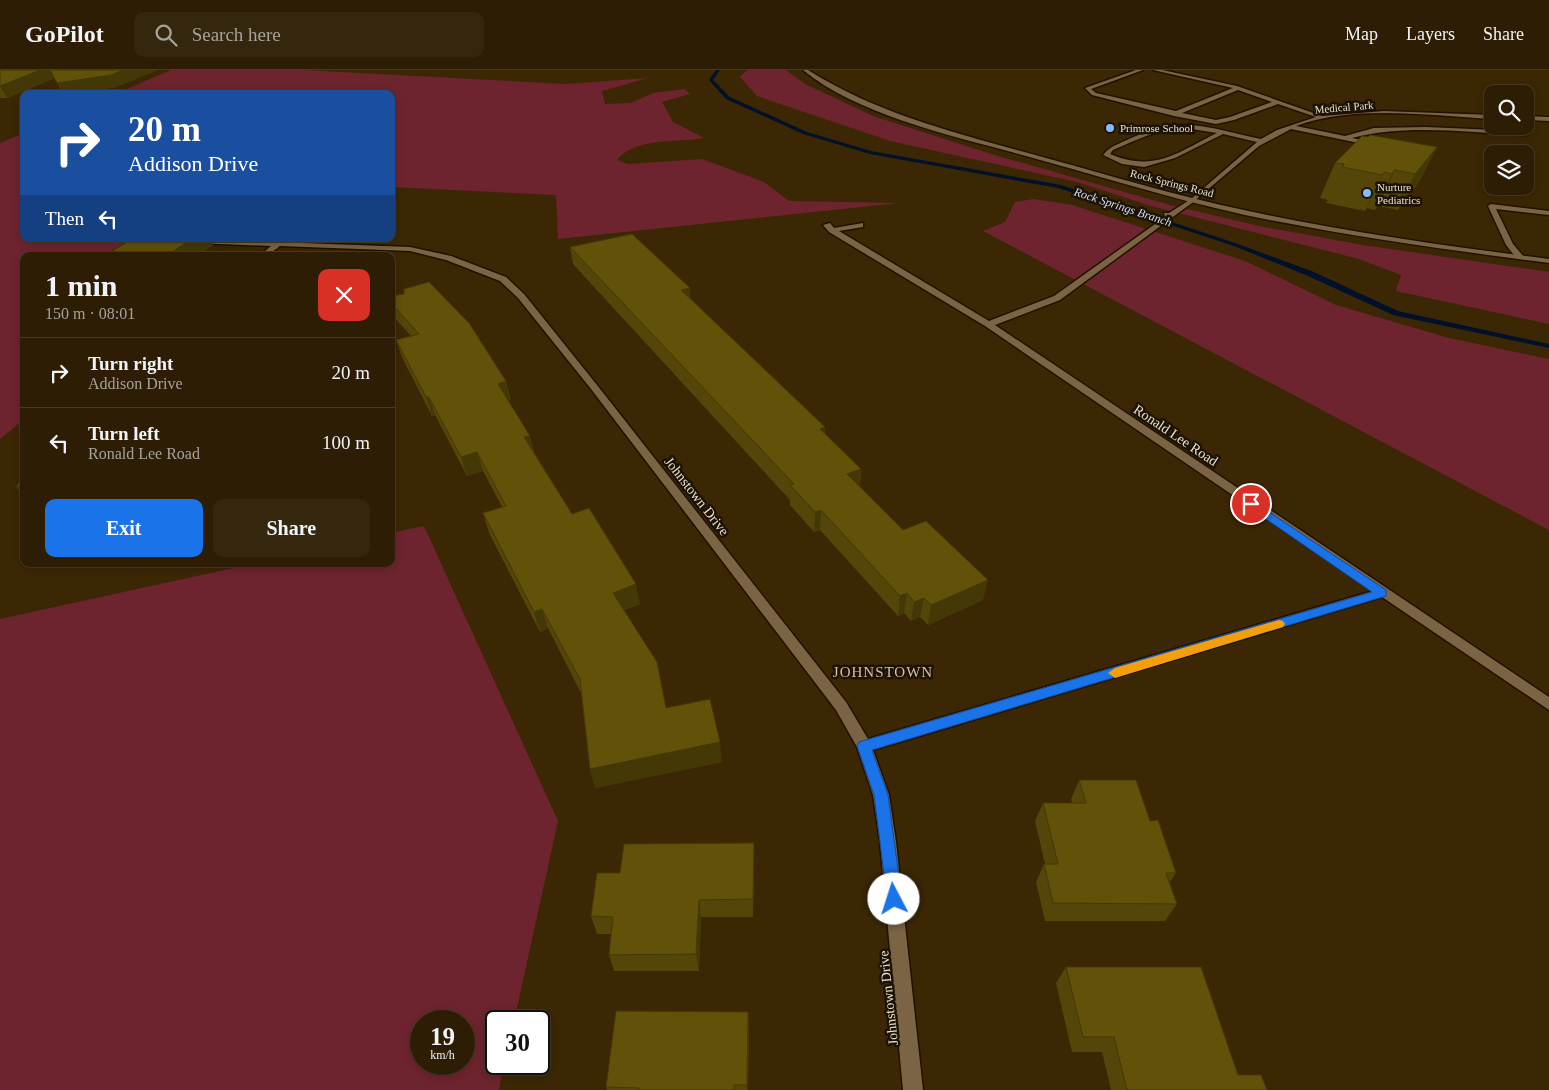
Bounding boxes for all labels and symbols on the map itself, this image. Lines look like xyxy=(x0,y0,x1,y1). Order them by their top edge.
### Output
street label: Medical Park xyxy=(1314,98,1374,116)
marker: Primrose School xyxy=(1104,122,1116,134)
place label: Primrose School xyxy=(1120,122,1193,134)
street label: Rock Springs Road xyxy=(1129,167,1215,199)
place label: Nurture Pediatrics xyxy=(1377,181,1420,206)
water label: Rock Springs Branch xyxy=(1071,184,1174,229)
marker: Nurture Pediatrics xyxy=(1361,187,1373,199)
street label: Ronald Lee Road xyxy=(1131,402,1221,469)
street label: Johnstown Drive xyxy=(661,454,732,538)
pin xyxy=(1230,483,1272,525)
district label: JOHNSTOWN xyxy=(833,664,933,680)
position arrow xyxy=(867,872,919,924)
street label: Johnstown Drive xyxy=(876,950,901,1046)
speed limit sign: 30 xyxy=(485,1010,550,1075)

